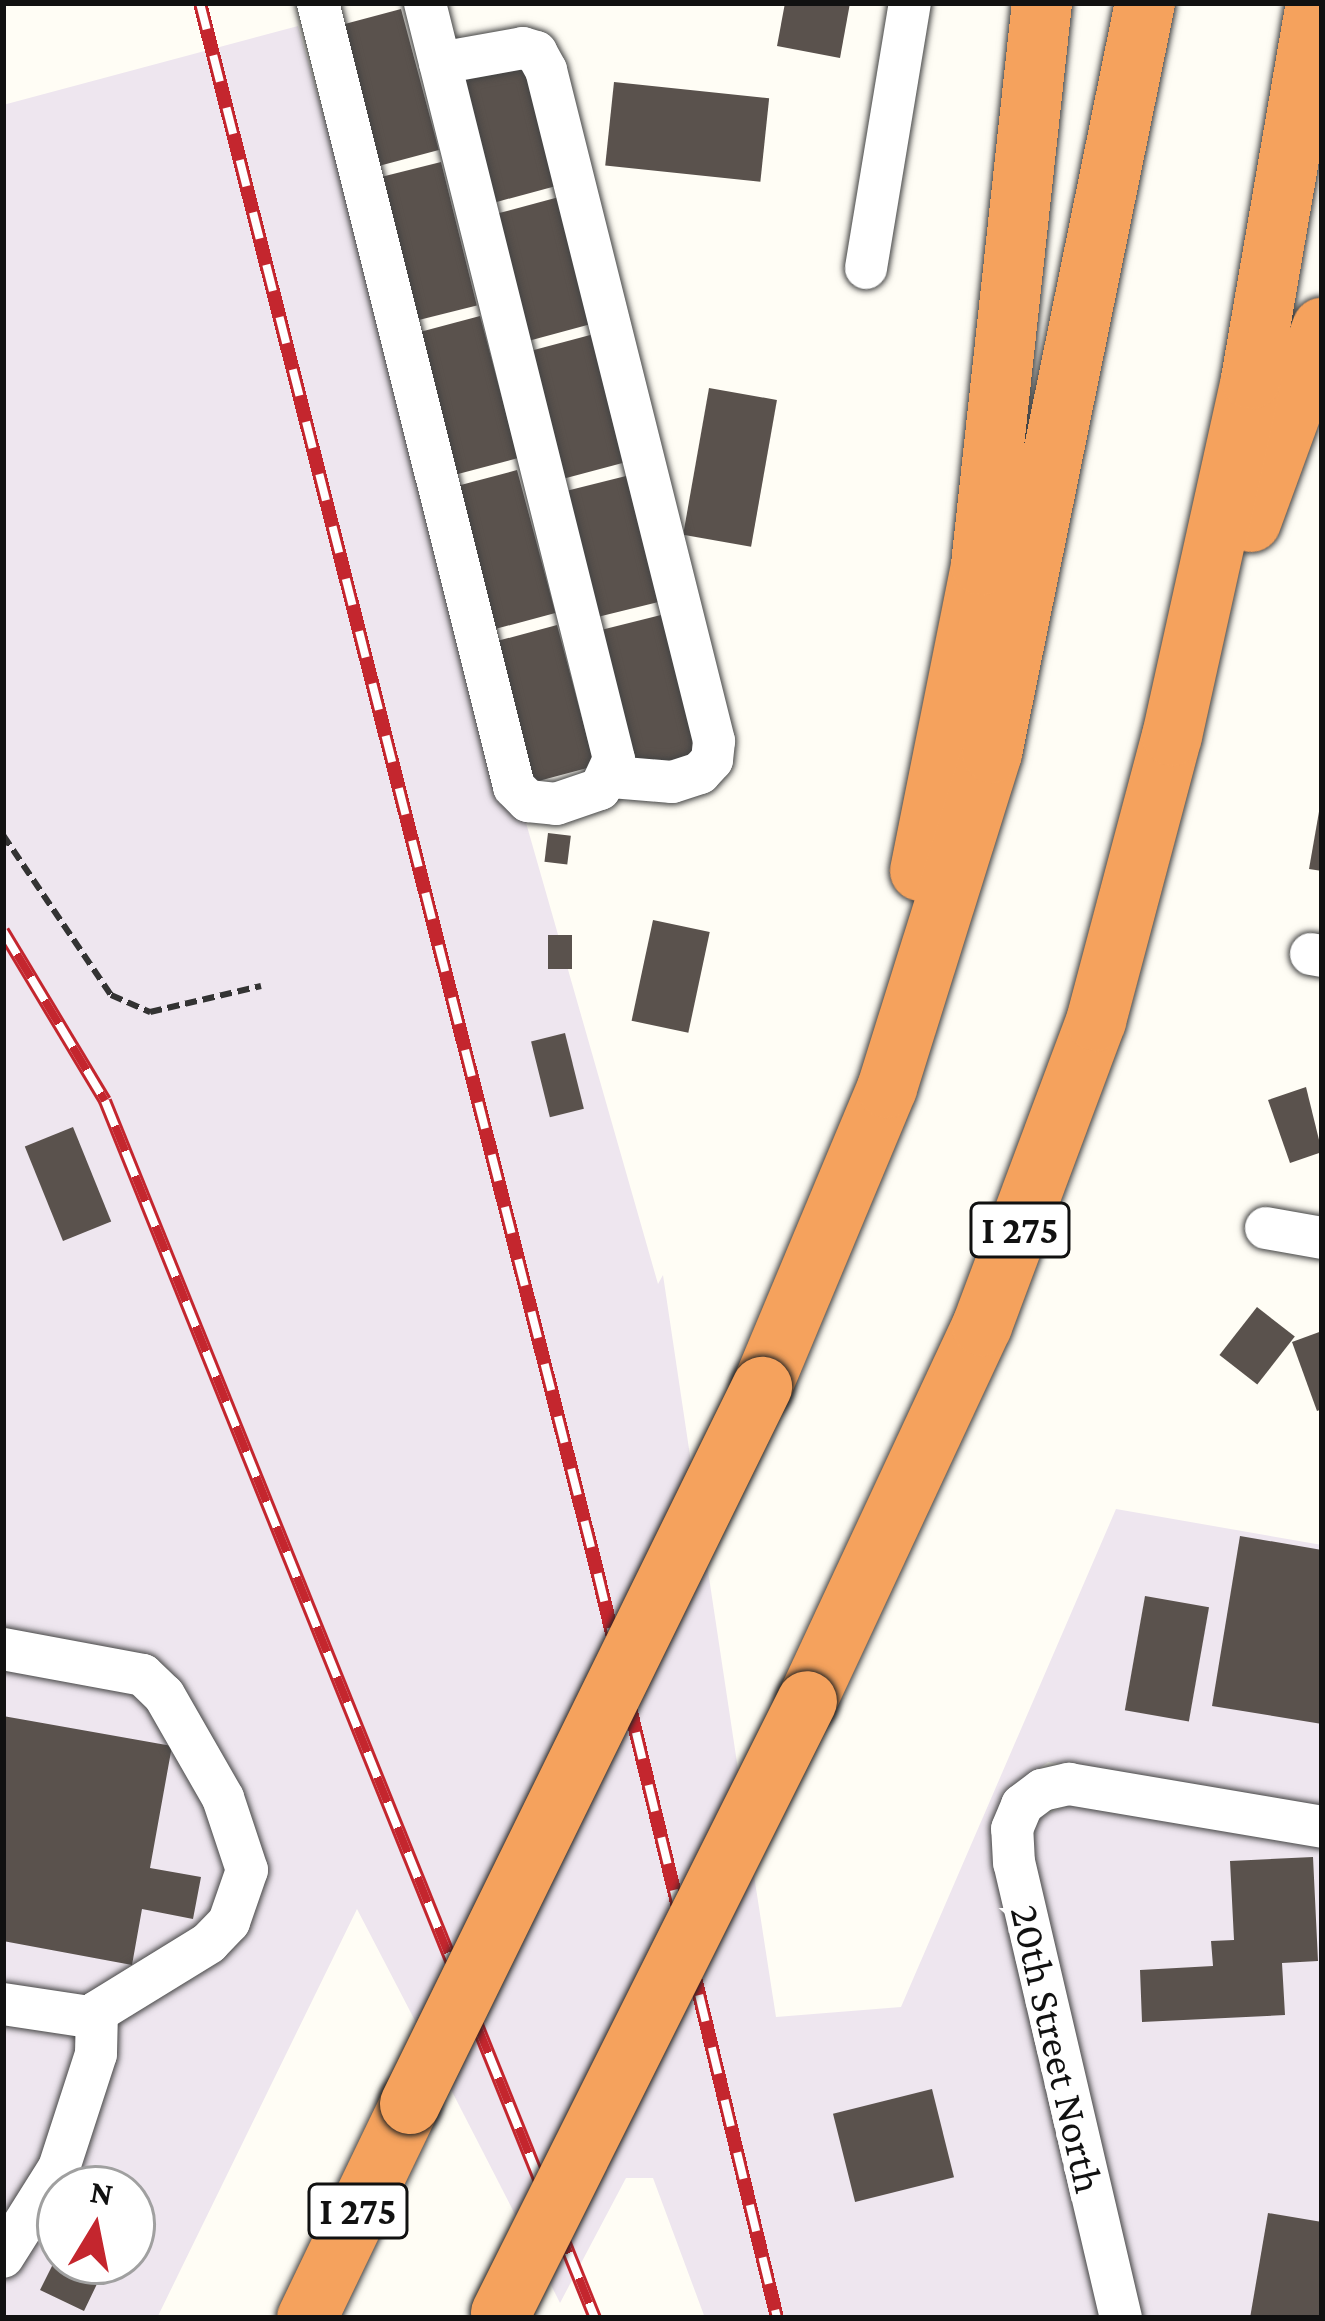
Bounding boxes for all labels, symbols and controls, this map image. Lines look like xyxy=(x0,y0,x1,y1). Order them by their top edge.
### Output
road number: I 275 xyxy=(969,1197,1071,1263)
street label: 20th Street North xyxy=(999,1900,1115,2198)
north arrow xyxy=(36,2165,156,2285)
text: N xyxy=(88,2172,116,2212)
road number: I 275 xyxy=(307,2178,409,2244)

